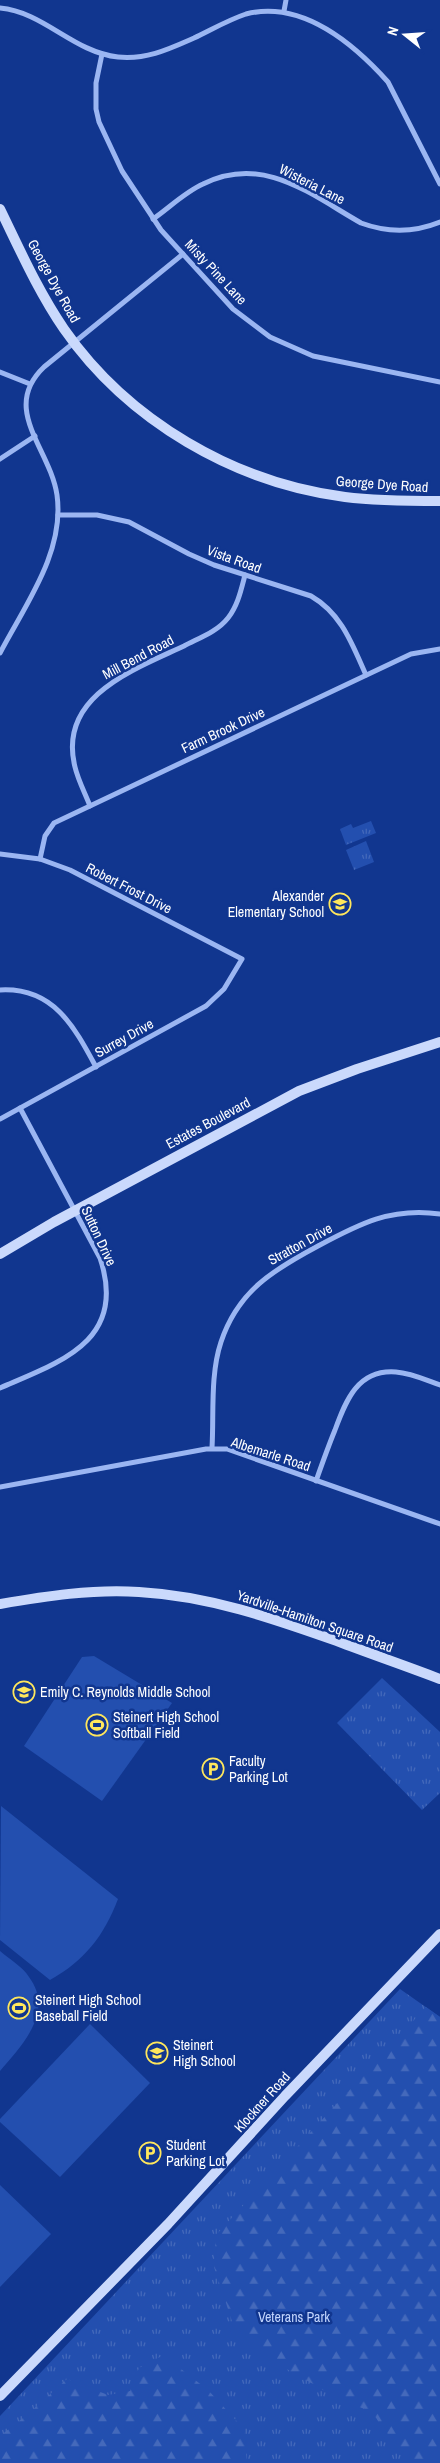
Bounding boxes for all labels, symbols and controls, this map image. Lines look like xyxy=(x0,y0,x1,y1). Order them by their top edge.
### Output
north arrow xyxy=(380,10,430,60)
text: N xyxy=(383,25,402,38)
street label: Wisteria Lane xyxy=(276,160,348,208)
street label: George Dye Road xyxy=(24,236,84,326)
street label: Misty Pine Lane xyxy=(181,236,251,308)
street label: George Dye Road xyxy=(335,472,429,496)
street label: Vista Road xyxy=(204,541,264,577)
street label: Mill Bend Road xyxy=(99,631,177,683)
street label: Farm Brook Drive xyxy=(178,703,268,757)
street label: Robert Frost Drive xyxy=(83,859,175,917)
place label: Alexander Elementary School xyxy=(228,887,324,921)
school or university icon: Alexander Elementary School xyxy=(328,892,352,916)
street label: Surrey Drive xyxy=(91,1015,157,1061)
street label: Estates Boulevard xyxy=(163,1093,253,1153)
street label: Sutton Drive xyxy=(77,1203,121,1269)
street label: Stratton Drive xyxy=(265,1219,335,1269)
street label: Albemarle Road xyxy=(228,1432,313,1475)
street label: Yardville-Hamilton Square Road xyxy=(234,1586,396,1656)
school or university icon: Emily C. Reynolds Middle School xyxy=(12,1680,36,1704)
place label: Emily C. Reynolds Middle School xyxy=(40,1683,210,1701)
place label: Steinert High School Softball Field xyxy=(113,1708,219,1742)
sports icon: Steinert High School Softball Field xyxy=(85,1713,109,1737)
place label: Faculty Parking Lot xyxy=(229,1752,288,1786)
parking icon: Faculty Parking Lot xyxy=(201,1757,225,1781)
place label: Steinert High School Baseball Field xyxy=(35,1991,141,2025)
sports icon: Steinert High School Baseball Field xyxy=(7,1996,31,2020)
place label: Steinert High School xyxy=(173,2036,236,2070)
school or university icon: Steinert High School xyxy=(145,2041,169,2065)
street label: Klockner Road xyxy=(230,2068,294,2136)
place label: Student Parking Lot xyxy=(166,2136,225,2170)
parking icon: Student Parking Lot xyxy=(138,2141,162,2165)
park label: Veterans Park xyxy=(258,2308,330,2326)

